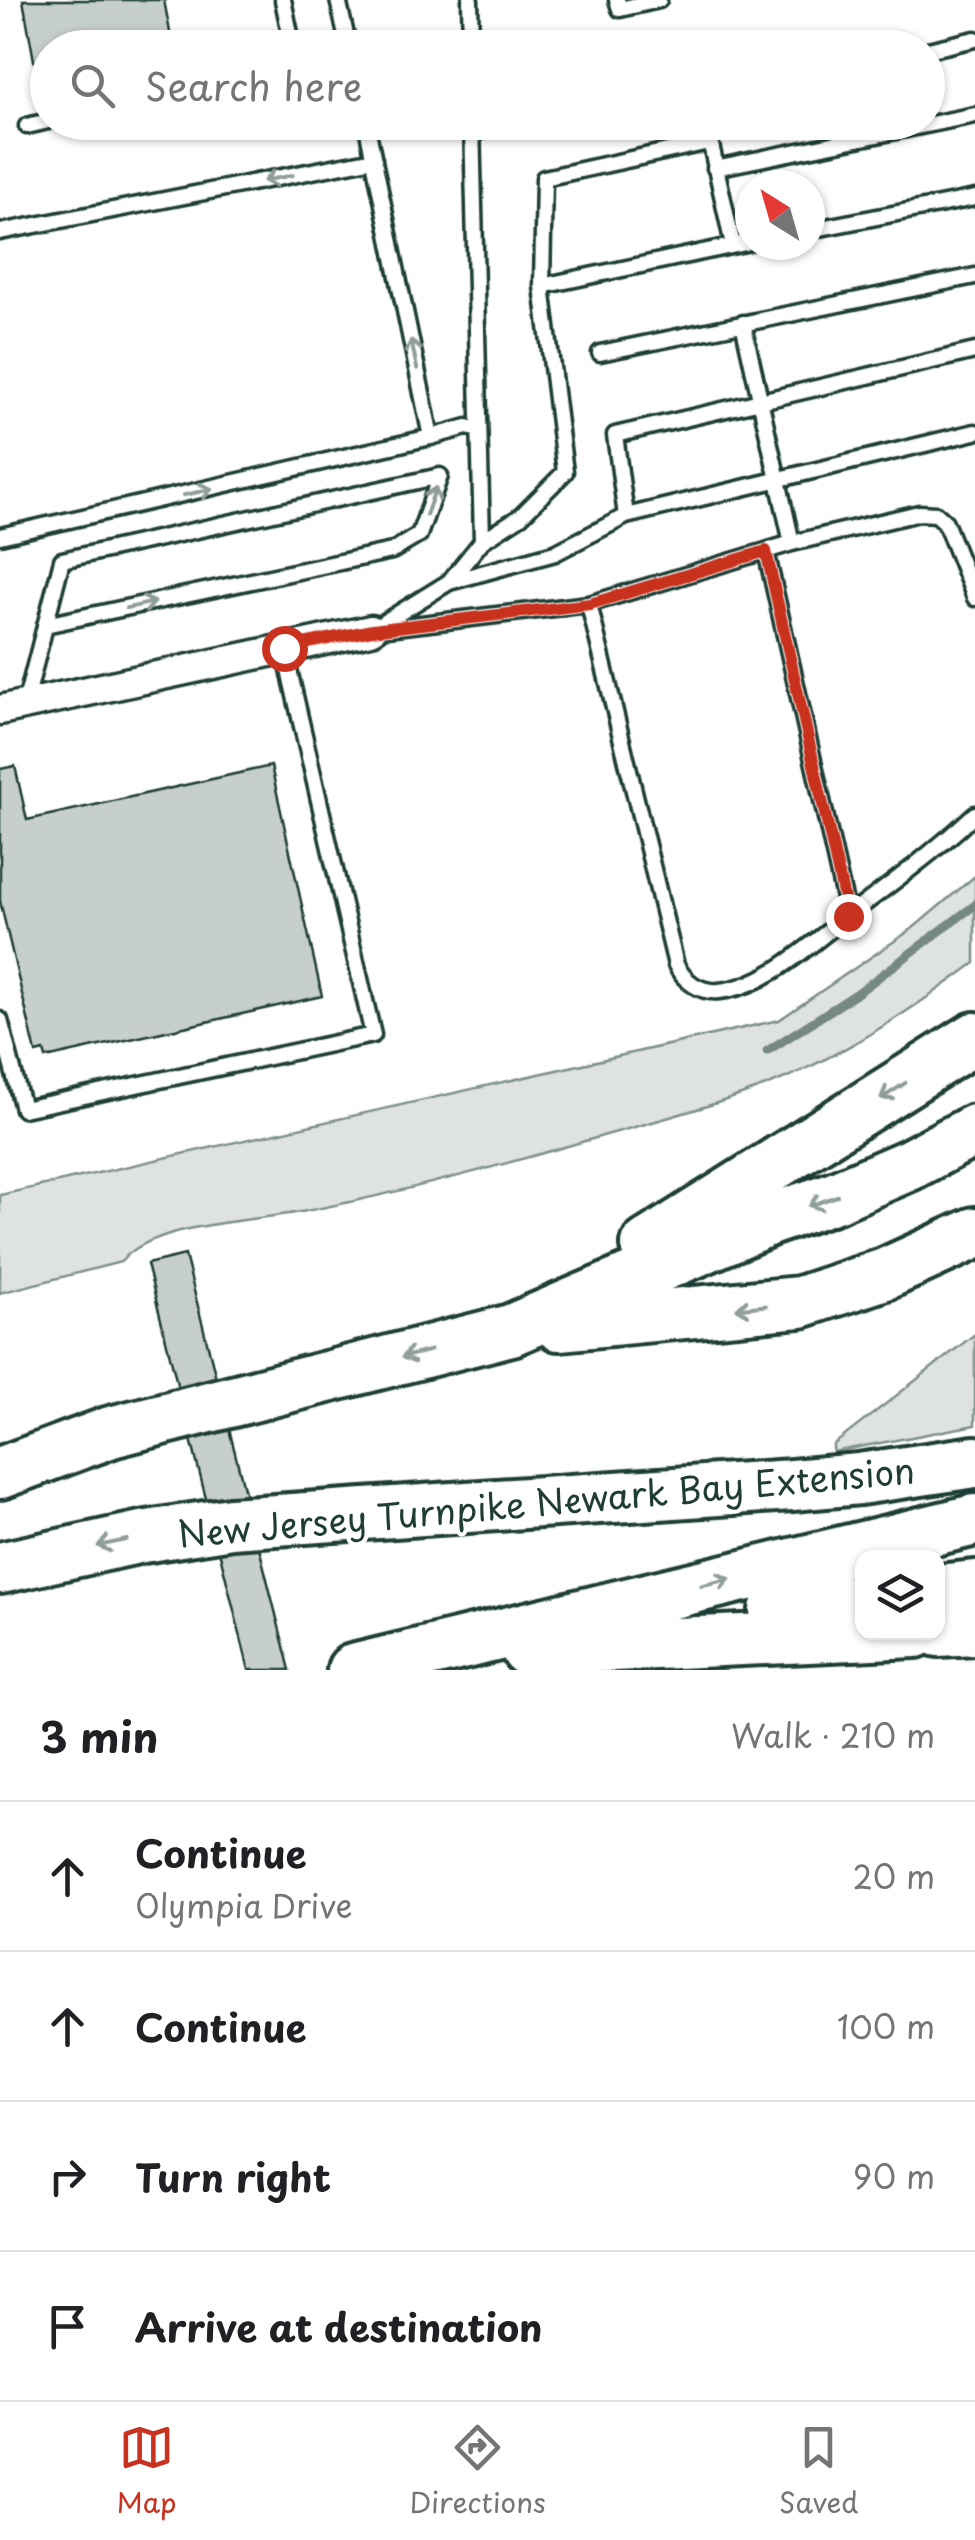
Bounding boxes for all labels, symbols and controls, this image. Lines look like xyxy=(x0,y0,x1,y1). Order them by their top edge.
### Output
search box xyxy=(30,30,945,140)
text: Search here xyxy=(145,57,362,114)
icon: search xyxy=(65,58,120,113)
one-way arrow xyxy=(263,169,295,188)
north arrow xyxy=(735,170,825,260)
one-way arrow xyxy=(404,339,423,371)
one-way arrow xyxy=(181,482,213,500)
one-way arrow xyxy=(423,486,441,517)
one-way arrow xyxy=(124,594,156,613)
route start xyxy=(262,626,308,672)
route end xyxy=(826,894,872,940)
one-way arrow xyxy=(880,1080,908,1101)
one-way arrow xyxy=(809,1193,840,1211)
one-way arrow xyxy=(735,1297,768,1316)
one-way arrow xyxy=(401,1346,433,1365)
street label: New Jersey Turnpike Newark Bay Extension xyxy=(175,1442,917,1560)
one-way arrow xyxy=(97,1535,129,1553)
map controls xyxy=(855,1550,945,1640)
button: layers xyxy=(855,1550,945,1640)
one-way arrow xyxy=(700,1572,732,1590)
text: 3 min xyxy=(40,1704,158,1767)
text: Walk · 210 m xyxy=(731,1711,935,1759)
text: Continue xyxy=(135,1824,306,1881)
icon: ahead xyxy=(40,1849,95,1904)
text: 20 m xyxy=(853,1852,935,1900)
text: Olympia Drive xyxy=(135,1881,352,1929)
text: Continue xyxy=(135,1998,306,2055)
icon: ahead xyxy=(40,1999,95,2054)
text: 100 m xyxy=(837,2002,935,2050)
text: Turn right xyxy=(135,2148,331,2205)
icon: right xyxy=(40,2149,95,2204)
text: 90 m xyxy=(853,2152,935,2200)
text: Arrive at destination xyxy=(135,2298,543,2355)
icon: arrive xyxy=(40,2299,95,2354)
tab: Map xyxy=(117,2420,176,2523)
tab: Directions xyxy=(410,2420,546,2523)
tab: Saved xyxy=(779,2420,858,2523)

